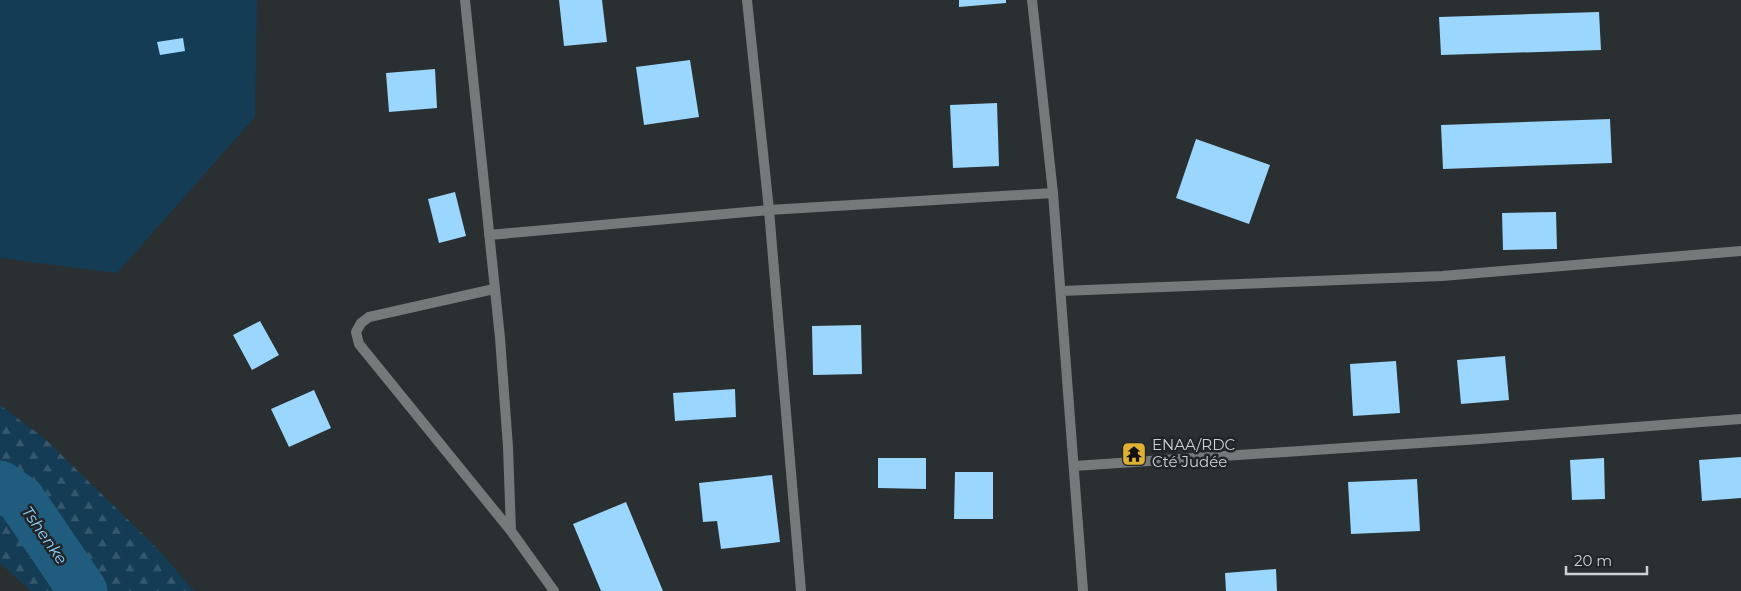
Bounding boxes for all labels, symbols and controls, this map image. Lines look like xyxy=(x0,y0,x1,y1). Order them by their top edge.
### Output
place label: ENAA/RDC Cté Judée xyxy=(1152,435,1236,471)
temple icon: ENAA/RDC Cté Judée xyxy=(1121,441,1147,467)
water label: Tshenke xyxy=(18,503,71,568)
scale bar xyxy=(1566,544,1647,576)
text: 20 m xyxy=(1574,551,1612,570)

